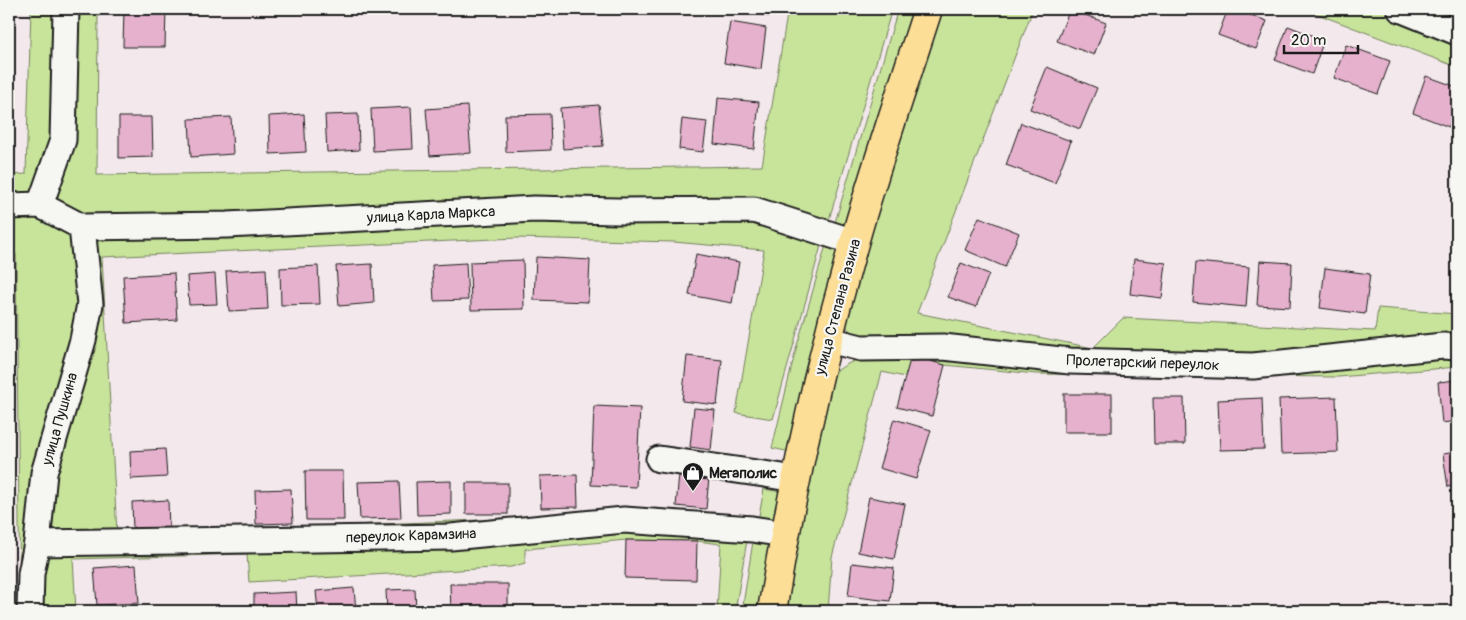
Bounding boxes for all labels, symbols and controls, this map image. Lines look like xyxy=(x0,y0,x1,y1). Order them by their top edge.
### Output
scale bar xyxy=(1284,22,1357,54)
text: 20 m xyxy=(1291,31,1326,50)
street label: улица Карла Маркса xyxy=(365,202,496,228)
street label: улица Степана Разина xyxy=(810,237,865,378)
street label: Пролетарский переулок xyxy=(1066,351,1220,375)
street label: улица Пушкина xyxy=(37,370,82,468)
shop icon: Мегаполис xyxy=(681,461,705,492)
place label: Мегаполис xyxy=(709,464,778,483)
street label: переулок Карамзина xyxy=(345,524,477,548)

